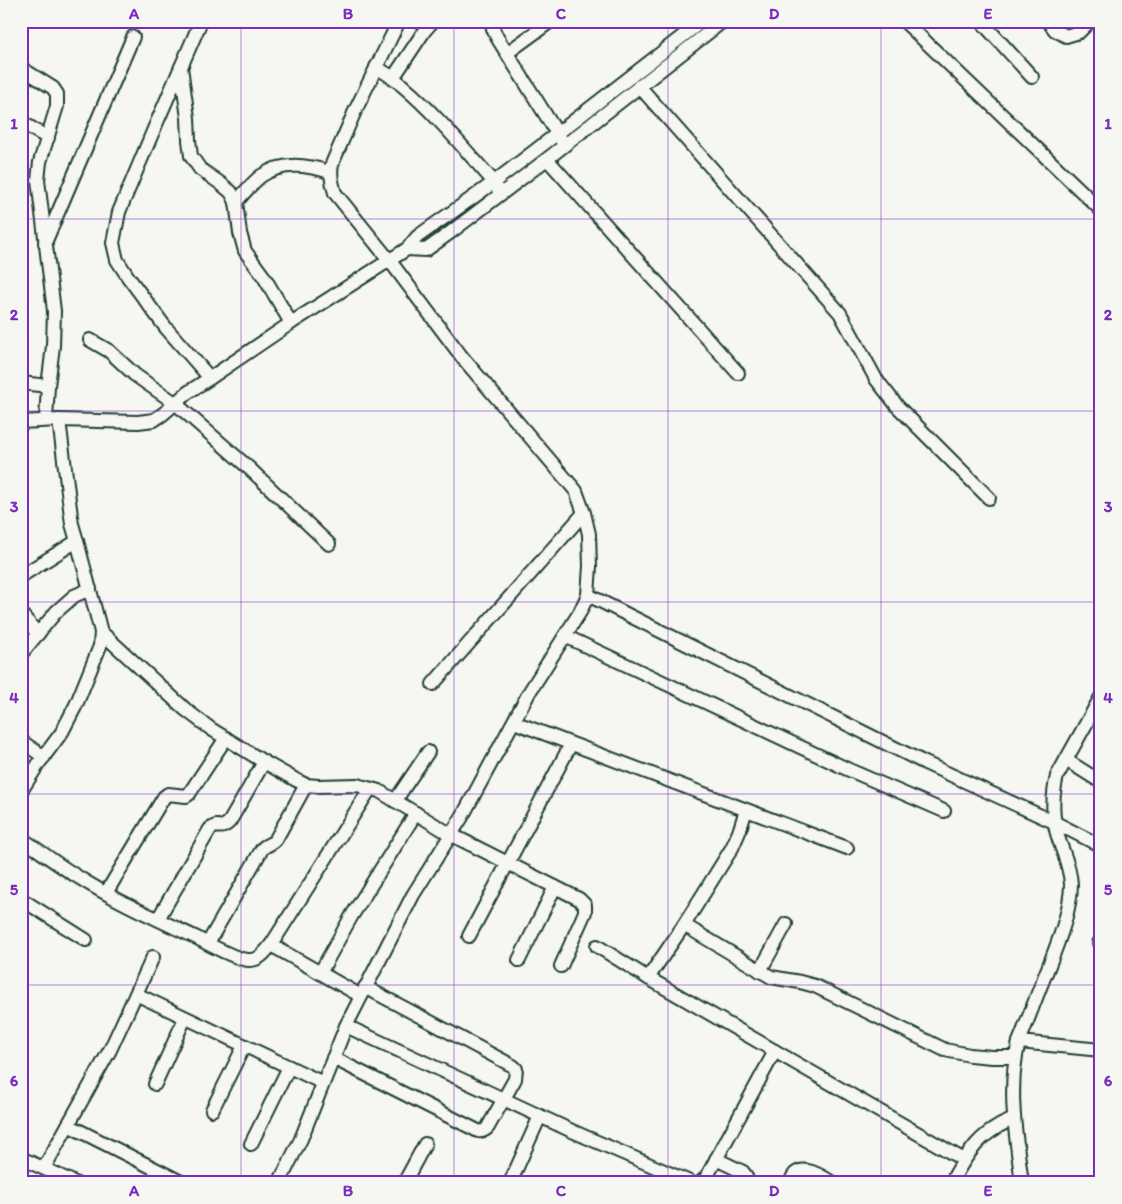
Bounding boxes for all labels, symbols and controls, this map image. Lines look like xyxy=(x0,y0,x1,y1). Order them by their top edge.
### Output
text: A xyxy=(128,4,140,23)
text: B xyxy=(343,4,354,23)
text: C xyxy=(556,4,567,23)
text: D xyxy=(769,4,780,23)
text: E xyxy=(984,4,993,23)
text: 1 xyxy=(10,114,18,133)
text: 1 xyxy=(1104,114,1112,133)
text: 2 xyxy=(10,305,19,324)
text: 2 xyxy=(1104,305,1113,324)
text: 3 xyxy=(10,497,19,516)
text: 3 xyxy=(1104,497,1113,516)
text: 4 xyxy=(9,688,19,707)
text: 4 xyxy=(1103,688,1113,707)
text: 5 xyxy=(10,880,19,899)
text: 5 xyxy=(1104,880,1113,899)
text: 6 xyxy=(10,1071,19,1090)
text: 6 xyxy=(1104,1071,1113,1090)
text: A xyxy=(128,1181,140,1200)
text: B xyxy=(343,1181,354,1200)
text: C xyxy=(556,1181,567,1200)
text: D xyxy=(769,1181,780,1200)
text: E xyxy=(984,1181,993,1200)

